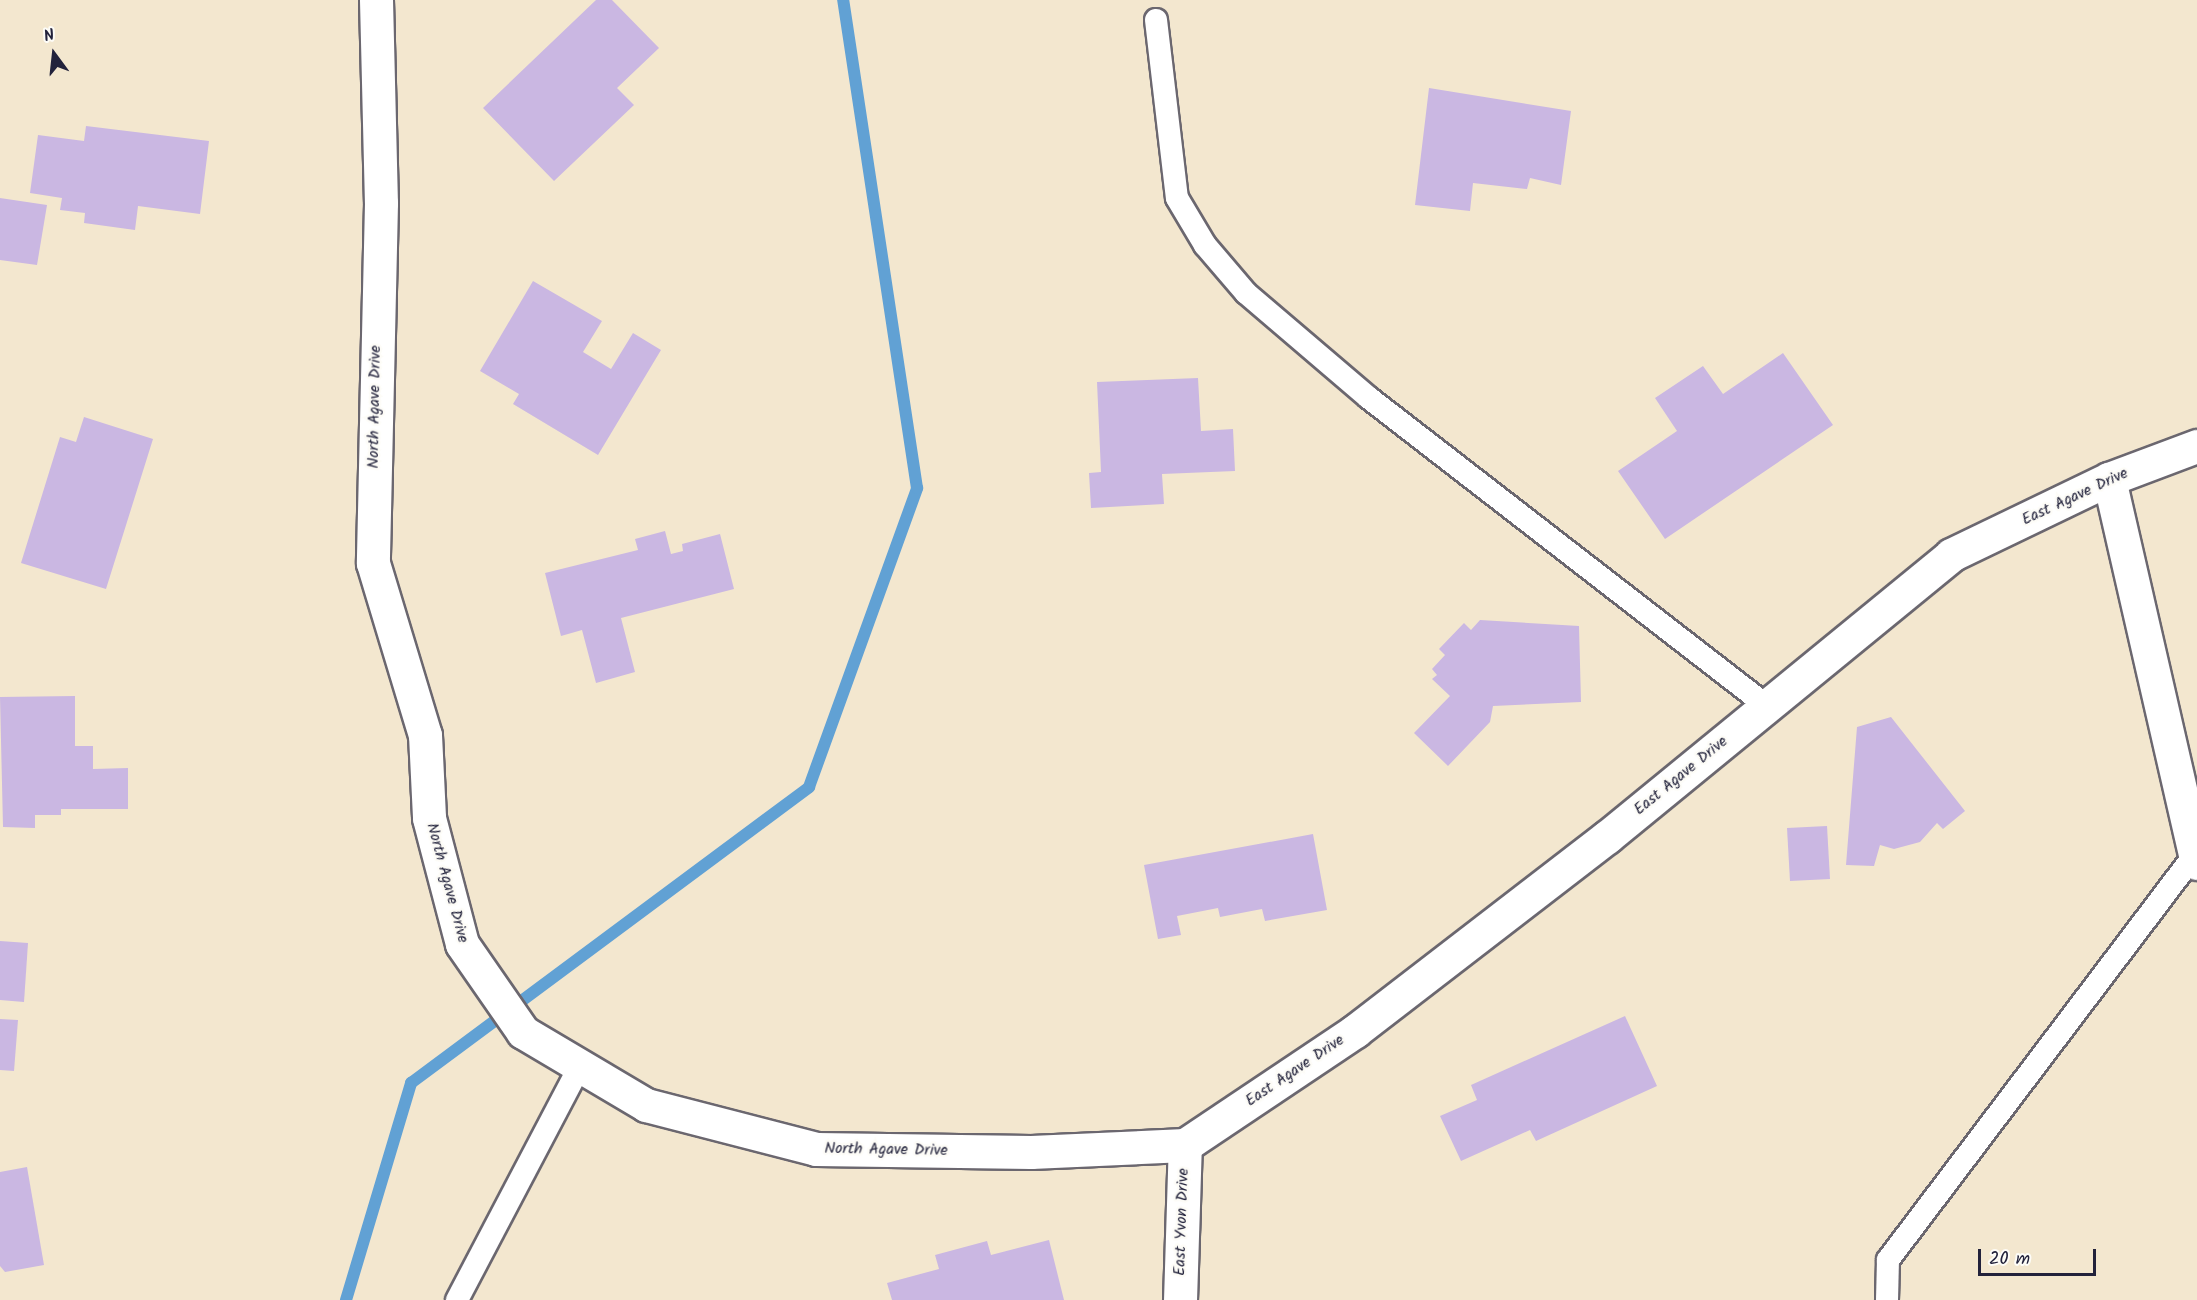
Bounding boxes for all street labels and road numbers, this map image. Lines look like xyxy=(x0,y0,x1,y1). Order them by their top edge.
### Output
street label: North Agave Drive xyxy=(364,345,386,469)
street label: East Agave Drive xyxy=(2019,464,2131,530)
street label: East Agave Drive xyxy=(1630,732,1732,820)
street label: North Agave Drive xyxy=(422,821,472,945)
street label: East Agave Drive xyxy=(1242,1031,1348,1111)
street label: North Agave Drive xyxy=(824,1139,948,1161)
street label: East Yvon Drive xyxy=(1171,1168,1193,1276)

